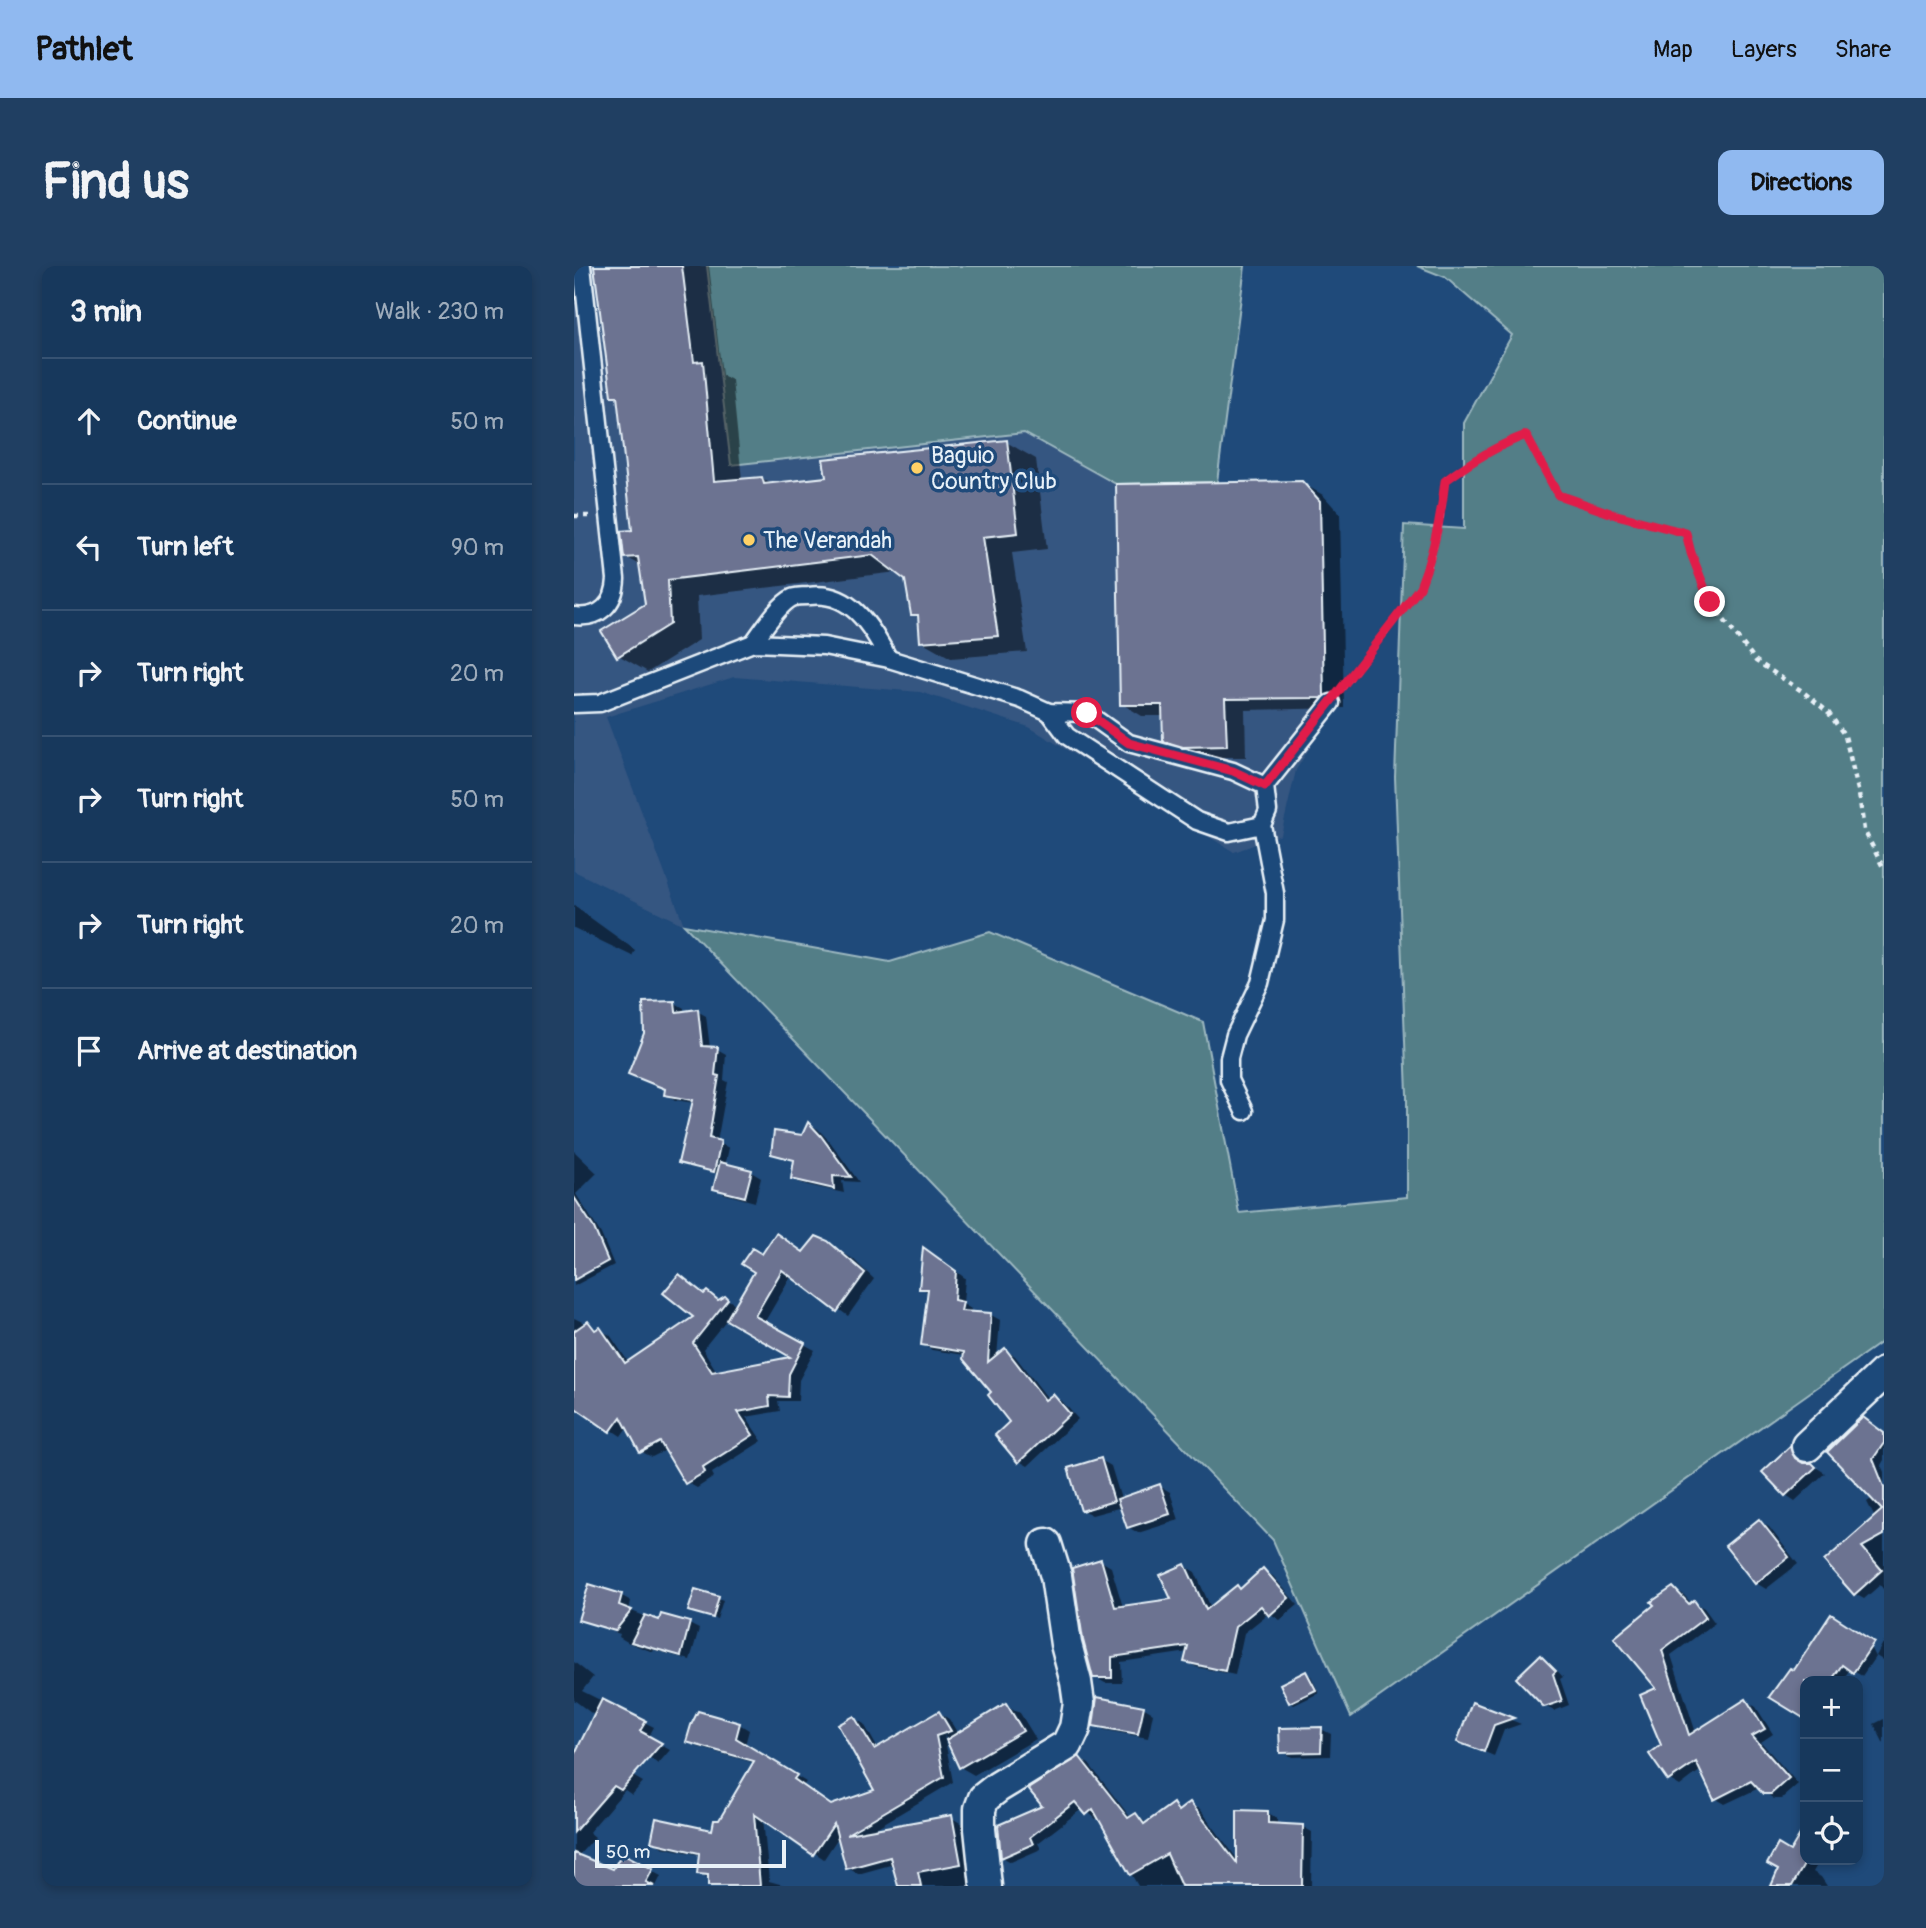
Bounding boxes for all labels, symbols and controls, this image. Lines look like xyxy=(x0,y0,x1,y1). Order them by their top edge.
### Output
text: Pathlet xyxy=(35,29,132,70)
text: Map xyxy=(1653,35,1693,64)
text: Layers xyxy=(1731,35,1797,64)
text: Share xyxy=(1835,35,1891,64)
button: Directions xyxy=(1718,150,1884,215)
text: Find us xyxy=(42,152,189,213)
text: 3 min xyxy=(70,293,142,330)
text: Walk · 230 m xyxy=(375,297,504,326)
icon: ahead xyxy=(70,402,108,440)
text: Continue xyxy=(137,405,237,437)
text: 50 m xyxy=(450,407,504,436)
place label: Baguio Country Club xyxy=(931,441,1057,496)
marker: Baguio Country Club xyxy=(909,460,925,476)
place label: The Verandah xyxy=(763,526,892,555)
icon: left xyxy=(70,528,108,566)
text: Turn left xyxy=(137,531,233,563)
marker: The Verandah xyxy=(741,532,757,548)
text: 90 m xyxy=(451,533,504,562)
route end xyxy=(1694,586,1725,617)
icon: right xyxy=(70,654,108,692)
text: Turn right xyxy=(137,657,243,689)
text: 20 m xyxy=(450,659,504,688)
route start xyxy=(1071,697,1102,728)
icon: right xyxy=(70,780,108,818)
text: Turn right xyxy=(137,783,243,815)
text: 50 m xyxy=(450,785,504,814)
icon: right xyxy=(70,906,108,944)
text: Turn right xyxy=(137,909,243,941)
text: 20 m xyxy=(450,911,504,940)
icon: arrive xyxy=(70,1032,108,1070)
text: Arrive at destination xyxy=(137,1035,357,1067)
map controls xyxy=(1800,1676,1863,1865)
button: + xyxy=(1800,1676,1863,1739)
button: − xyxy=(1800,1739,1863,1802)
button: locate xyxy=(1800,1802,1863,1865)
scale bar xyxy=(595,1837,786,1869)
text: 50 m xyxy=(606,1840,650,1864)

